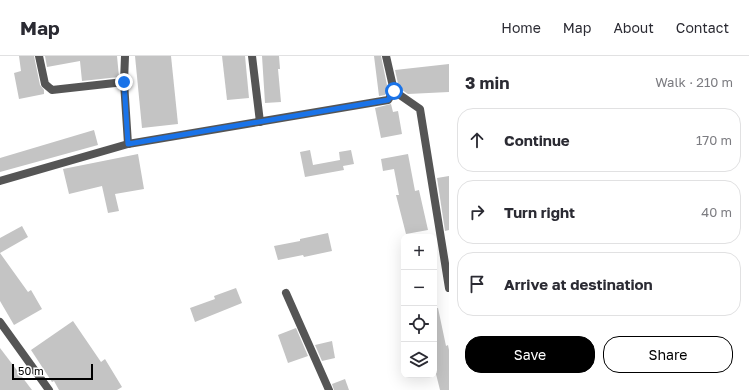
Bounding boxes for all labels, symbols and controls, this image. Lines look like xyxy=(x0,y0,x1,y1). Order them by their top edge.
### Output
text: Map xyxy=(20,16,60,39)
text: Home xyxy=(501,19,541,36)
text: Map xyxy=(563,19,591,36)
text: About xyxy=(613,19,654,36)
text: Contact xyxy=(676,19,729,36)
text: 3 min xyxy=(465,72,509,93)
route end xyxy=(115,73,133,91)
text: Walk · 210 m xyxy=(655,74,733,90)
route start xyxy=(385,82,403,100)
icon: ahead xyxy=(466,129,488,151)
text: Continue xyxy=(504,131,570,149)
text: 170 m xyxy=(696,132,732,148)
icon: right xyxy=(466,201,488,223)
text: Turn right xyxy=(504,203,575,221)
text: 40 m xyxy=(701,204,732,220)
map controls xyxy=(401,234,437,378)
button: + xyxy=(401,234,437,270)
button: − xyxy=(401,270,437,306)
icon: arrive xyxy=(466,273,488,295)
text: Arrive at destination xyxy=(504,275,653,293)
button: locate xyxy=(401,306,437,342)
button: Save xyxy=(465,336,595,373)
button: Share xyxy=(603,336,733,373)
button: layers xyxy=(401,342,437,378)
scale bar xyxy=(12,362,93,381)
text: 50 m xyxy=(18,364,44,377)

